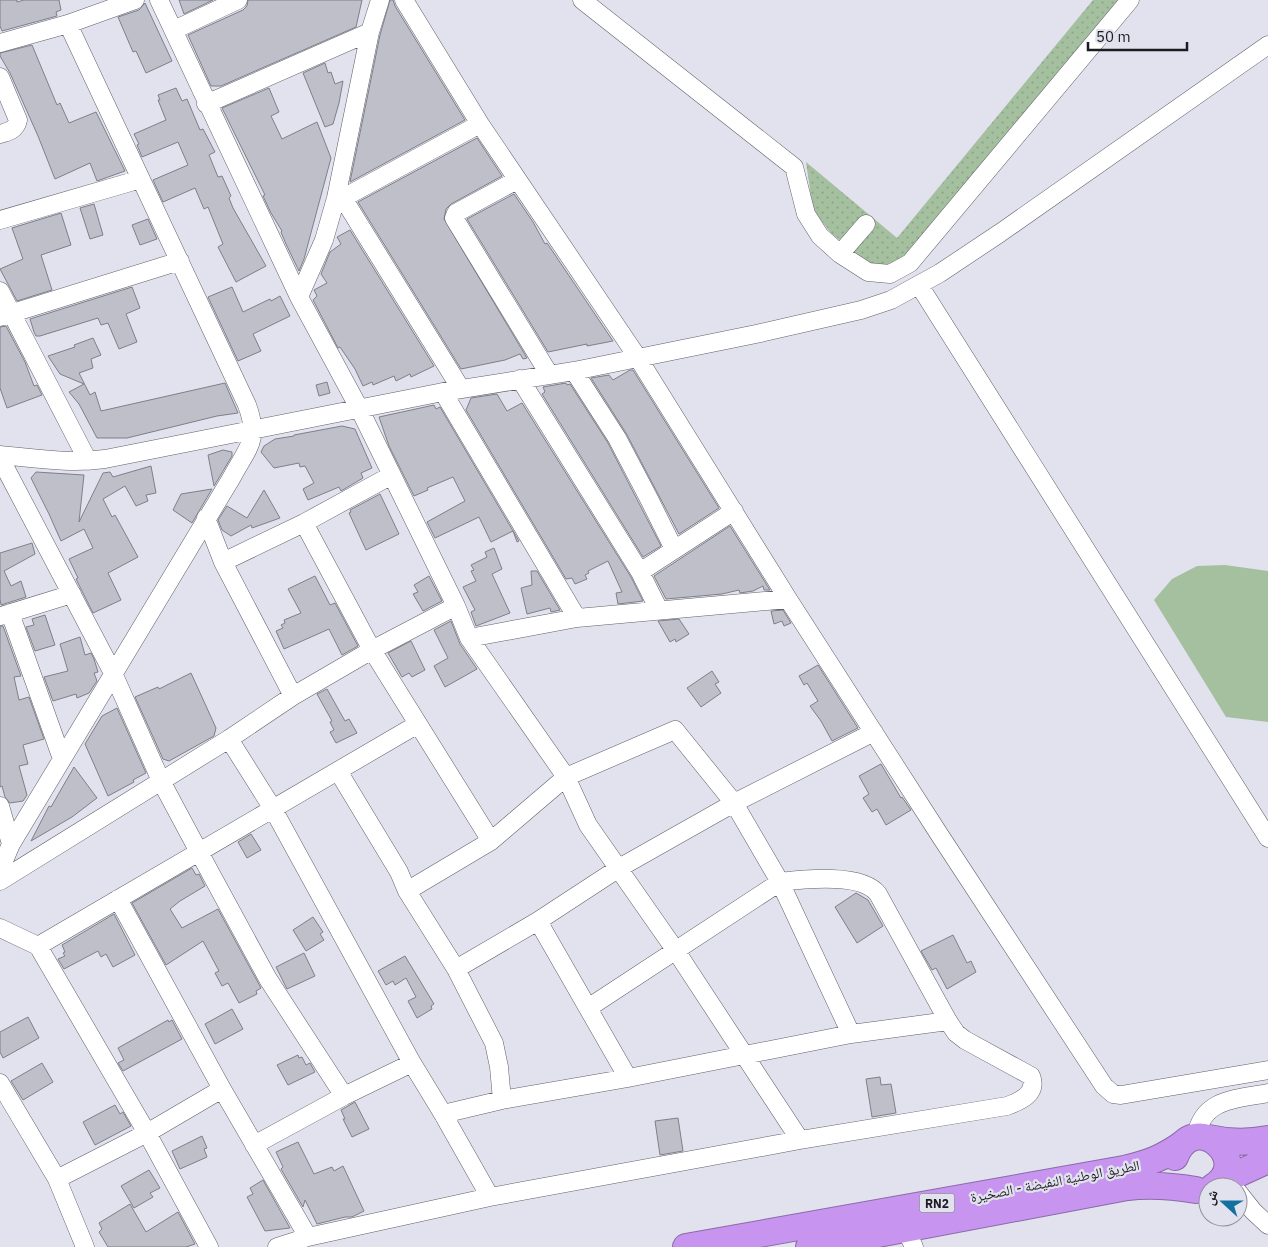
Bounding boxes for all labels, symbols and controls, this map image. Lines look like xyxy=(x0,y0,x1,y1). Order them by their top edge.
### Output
scale bar xyxy=(1088,20,1187,52)
text: 50 m xyxy=(1096,27,1131,46)
street label: الطريق الوطنية النفيضة - الصخيرة xyxy=(969,1156,1141,1207)
north arrow xyxy=(1198,1177,1248,1227)
text: ش xyxy=(1200,1187,1222,1208)
road number: RN2 xyxy=(920,1194,954,1212)

